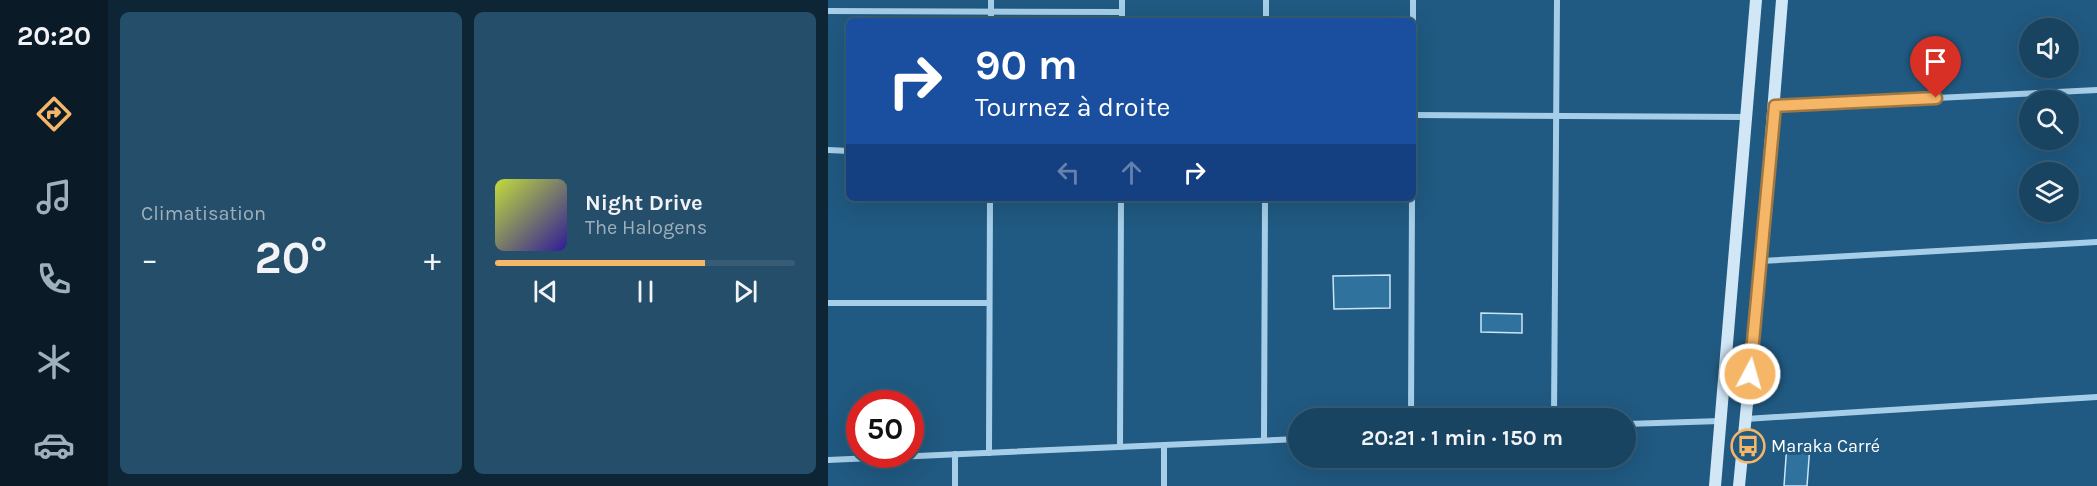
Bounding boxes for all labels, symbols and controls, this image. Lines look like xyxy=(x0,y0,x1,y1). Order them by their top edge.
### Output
map controls xyxy=(2019,18,2079,222)
button: sound xyxy=(2019,18,2079,78)
text: 20:20 xyxy=(17,20,91,52)
pin xyxy=(1910,36,1961,98)
text: 90 m xyxy=(975,40,1078,90)
icon: right xyxy=(876,42,954,120)
icon: arrive xyxy=(1919,45,1952,78)
button: search xyxy=(2019,90,2079,150)
text: Tournez à droite xyxy=(975,91,1170,123)
icon: directions xyxy=(33,93,75,135)
icon: left xyxy=(1052,156,1085,189)
icon: ahead xyxy=(1115,156,1148,189)
icon: right xyxy=(1178,156,1211,189)
button: layers xyxy=(2019,162,2079,222)
icon: music xyxy=(33,176,75,218)
text: Night Drive xyxy=(585,190,703,216)
text: Climatisation xyxy=(141,202,266,225)
text: The Halogens xyxy=(585,216,707,239)
text: 20° xyxy=(254,232,328,284)
text: − xyxy=(141,240,158,278)
text: + xyxy=(424,240,441,278)
icon: phone xyxy=(33,258,75,300)
icon: previous xyxy=(529,275,562,308)
icon: pause xyxy=(629,275,662,308)
icon: next xyxy=(729,275,762,308)
icon: climate xyxy=(33,341,75,383)
position arrow xyxy=(1718,342,1782,406)
speed limit sign: 50 xyxy=(846,390,924,468)
icon: car xyxy=(33,424,75,466)
text: 20:21 · 1 min · 150 m xyxy=(1361,425,1563,451)
bus stop icon: Maraka Carré xyxy=(1730,428,1766,464)
place label: Maraka Carré xyxy=(1771,435,1880,457)

